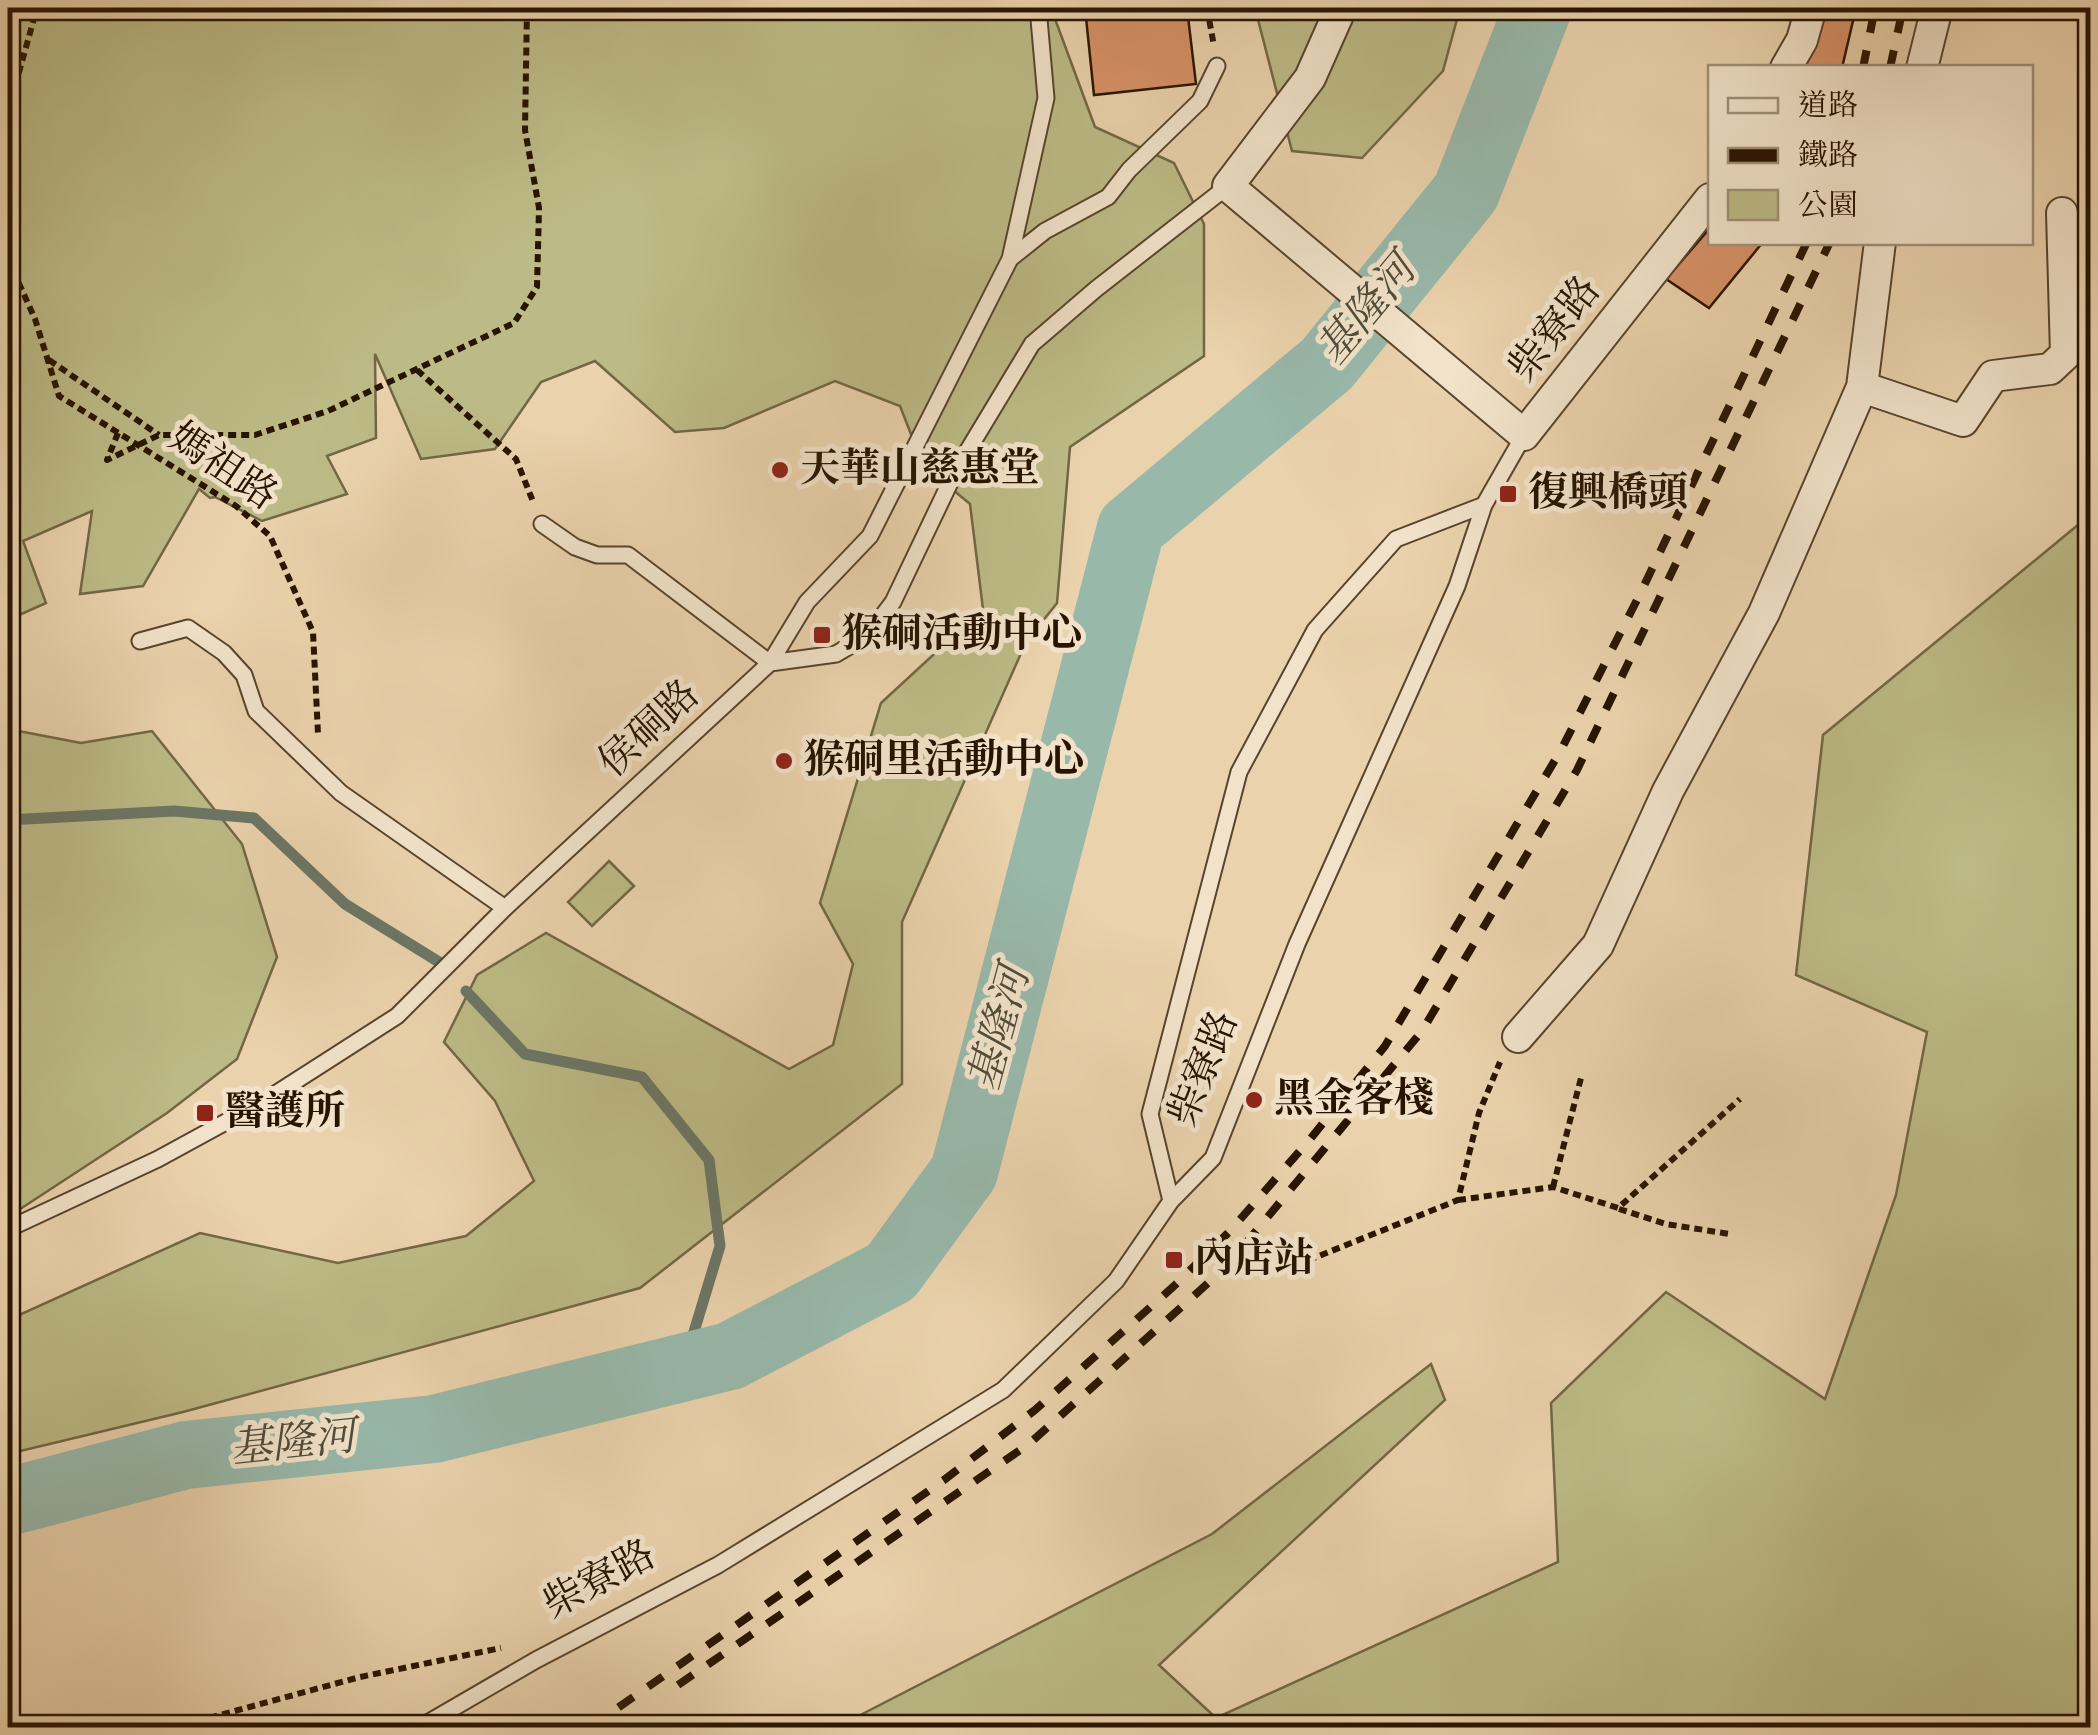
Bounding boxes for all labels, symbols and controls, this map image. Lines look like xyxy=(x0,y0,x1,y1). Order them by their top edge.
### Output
legend xyxy=(1708,65,2033,245)
text: 道路 xyxy=(1798,88,1858,126)
text: 鐵路 xyxy=(1798,138,1858,176)
text: 公園 xyxy=(1798,188,1858,226)
water label: 基隆河 xyxy=(1307,240,1433,376)
street label: 柴寮路 xyxy=(1499,267,1613,393)
street label: 媽祖路 xyxy=(158,413,286,523)
place label: 天華山慈惠堂 xyxy=(800,445,1040,496)
marker: 天華山慈惠堂 xyxy=(769,459,791,481)
place label: 復興橋頭 xyxy=(1528,469,1688,520)
marker: 復興橋頭 xyxy=(1497,483,1519,505)
place label: 猴硐活動中心 xyxy=(842,610,1082,661)
marker: 猴硐活動中心 xyxy=(811,624,833,646)
street label: 侯硐路 xyxy=(589,670,711,790)
place label: 猴硐里活動中心 xyxy=(804,736,1084,787)
marker: 猴硐里活動中心 xyxy=(773,750,795,772)
water label: 基隆河 xyxy=(959,955,1045,1097)
street label: 柴寮路 xyxy=(1159,1004,1251,1134)
place label: 黑金客棧 xyxy=(1274,1075,1434,1126)
place label: 醫護所 xyxy=(225,1088,345,1139)
marker: 黑金客棧 xyxy=(1243,1089,1265,1111)
marker: 醫護所 xyxy=(194,1102,216,1124)
place label: 內店站 xyxy=(1194,1235,1314,1286)
marker: 內店站 xyxy=(1163,1249,1185,1271)
water label: 基隆河 xyxy=(228,1410,365,1477)
street label: 柴寮路 xyxy=(535,1530,665,1632)

